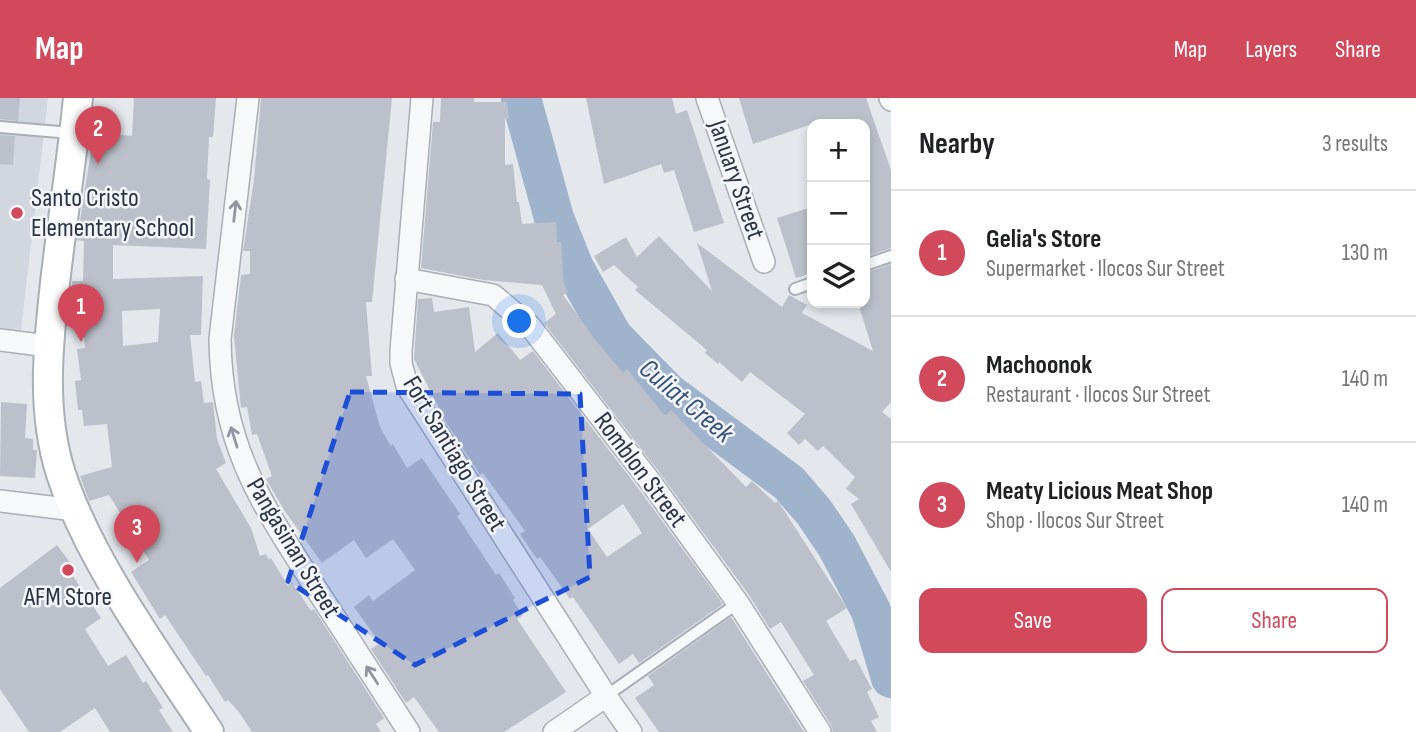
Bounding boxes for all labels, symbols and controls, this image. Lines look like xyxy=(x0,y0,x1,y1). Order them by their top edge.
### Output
text: Map xyxy=(35,29,84,69)
text: Map xyxy=(1174,35,1207,64)
text: Layers xyxy=(1245,35,1297,64)
text: Share xyxy=(1335,35,1381,64)
pin: 2 xyxy=(75,106,121,164)
street label: January Street xyxy=(701,115,771,244)
map controls xyxy=(807,119,870,308)
button: + xyxy=(807,119,870,182)
text: Nearby xyxy=(919,126,995,162)
text: 3 results xyxy=(1322,130,1388,158)
button: − xyxy=(807,182,870,245)
place label: Santo Cristo Elementary School xyxy=(31,183,194,244)
one-way arrow xyxy=(228,201,241,223)
marker: Santo Cristo Elementary School xyxy=(9,205,25,221)
text: Gelia's Store xyxy=(986,224,1101,255)
text: 1 xyxy=(937,239,947,267)
text: 130 m xyxy=(1342,239,1388,267)
button: layers xyxy=(807,245,870,308)
text: Supermarket · Ilocos Sur Street xyxy=(986,255,1225,283)
pin: 1 xyxy=(58,284,104,342)
your location xyxy=(502,304,536,338)
text: Machoonok xyxy=(986,350,1092,381)
water label: Culiat Creek xyxy=(632,352,741,451)
text: 2 xyxy=(937,365,947,393)
text: 140 m xyxy=(1342,365,1388,393)
street label: Fort Santiago Street xyxy=(396,371,512,537)
text: Restaurant · Ilocos Sur Street xyxy=(986,381,1211,409)
street label: Romblon Street xyxy=(587,406,693,534)
one-way arrow xyxy=(226,426,239,448)
street label: Pangasinan Street xyxy=(239,473,347,623)
text: Meaty Licious Meat Shop xyxy=(986,476,1213,507)
text: 3 xyxy=(937,491,947,519)
text: 140 m xyxy=(1342,491,1388,519)
pin: 3 xyxy=(114,505,160,563)
text: Shop · Ilocos Sur Street xyxy=(986,507,1164,535)
marker: AFM Store xyxy=(60,562,76,578)
place label: AFM Store xyxy=(23,582,112,613)
button: Save xyxy=(919,588,1147,653)
button: Share xyxy=(1161,588,1388,653)
one-way arrow xyxy=(365,665,379,685)

